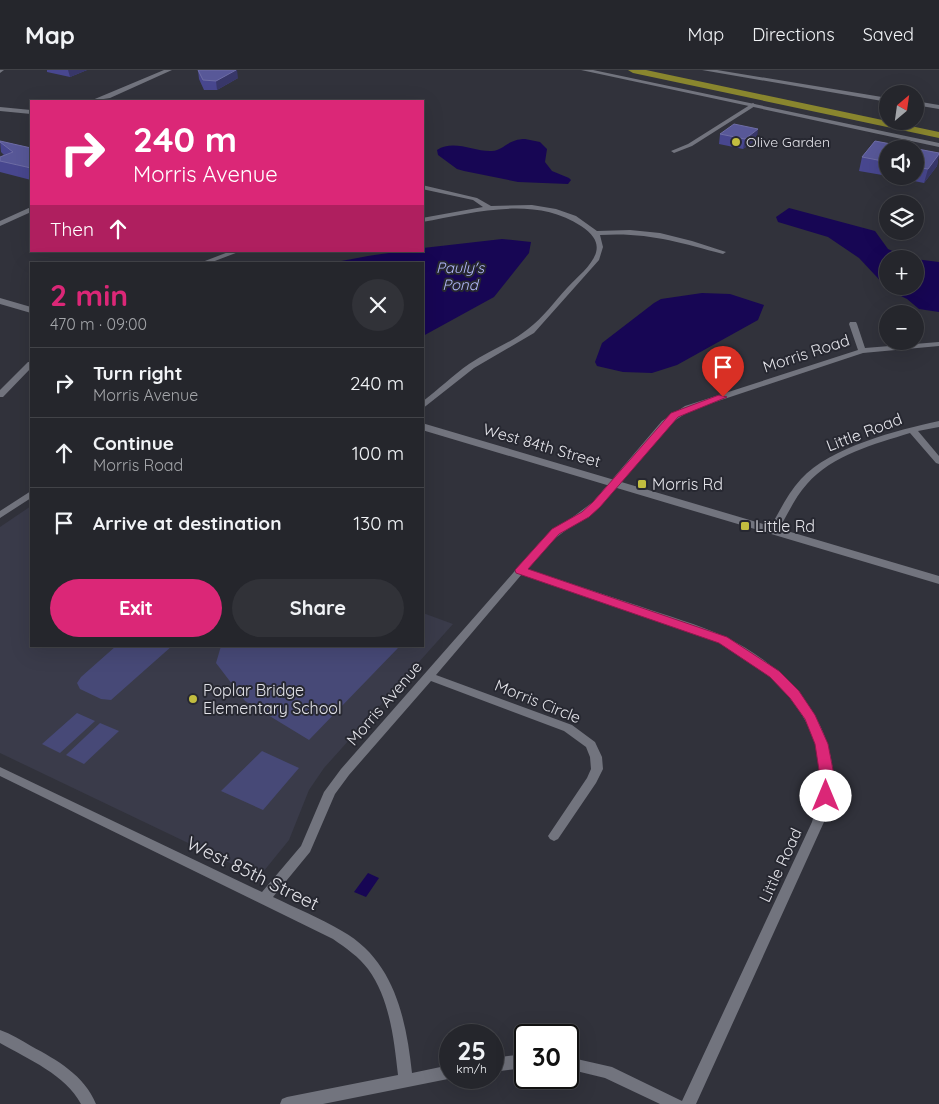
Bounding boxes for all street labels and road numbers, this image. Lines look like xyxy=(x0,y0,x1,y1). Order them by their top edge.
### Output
street label: Morris Road xyxy=(760,330,852,376)
street label: Little Road xyxy=(823,408,905,456)
street label: West 84th Street xyxy=(481,419,603,471)
street label: Morris Avenue xyxy=(342,657,426,749)
street label: Morris Circle xyxy=(492,675,584,727)
street label: Little Road xyxy=(754,825,806,905)
street label: West 85th Street xyxy=(183,831,323,915)

